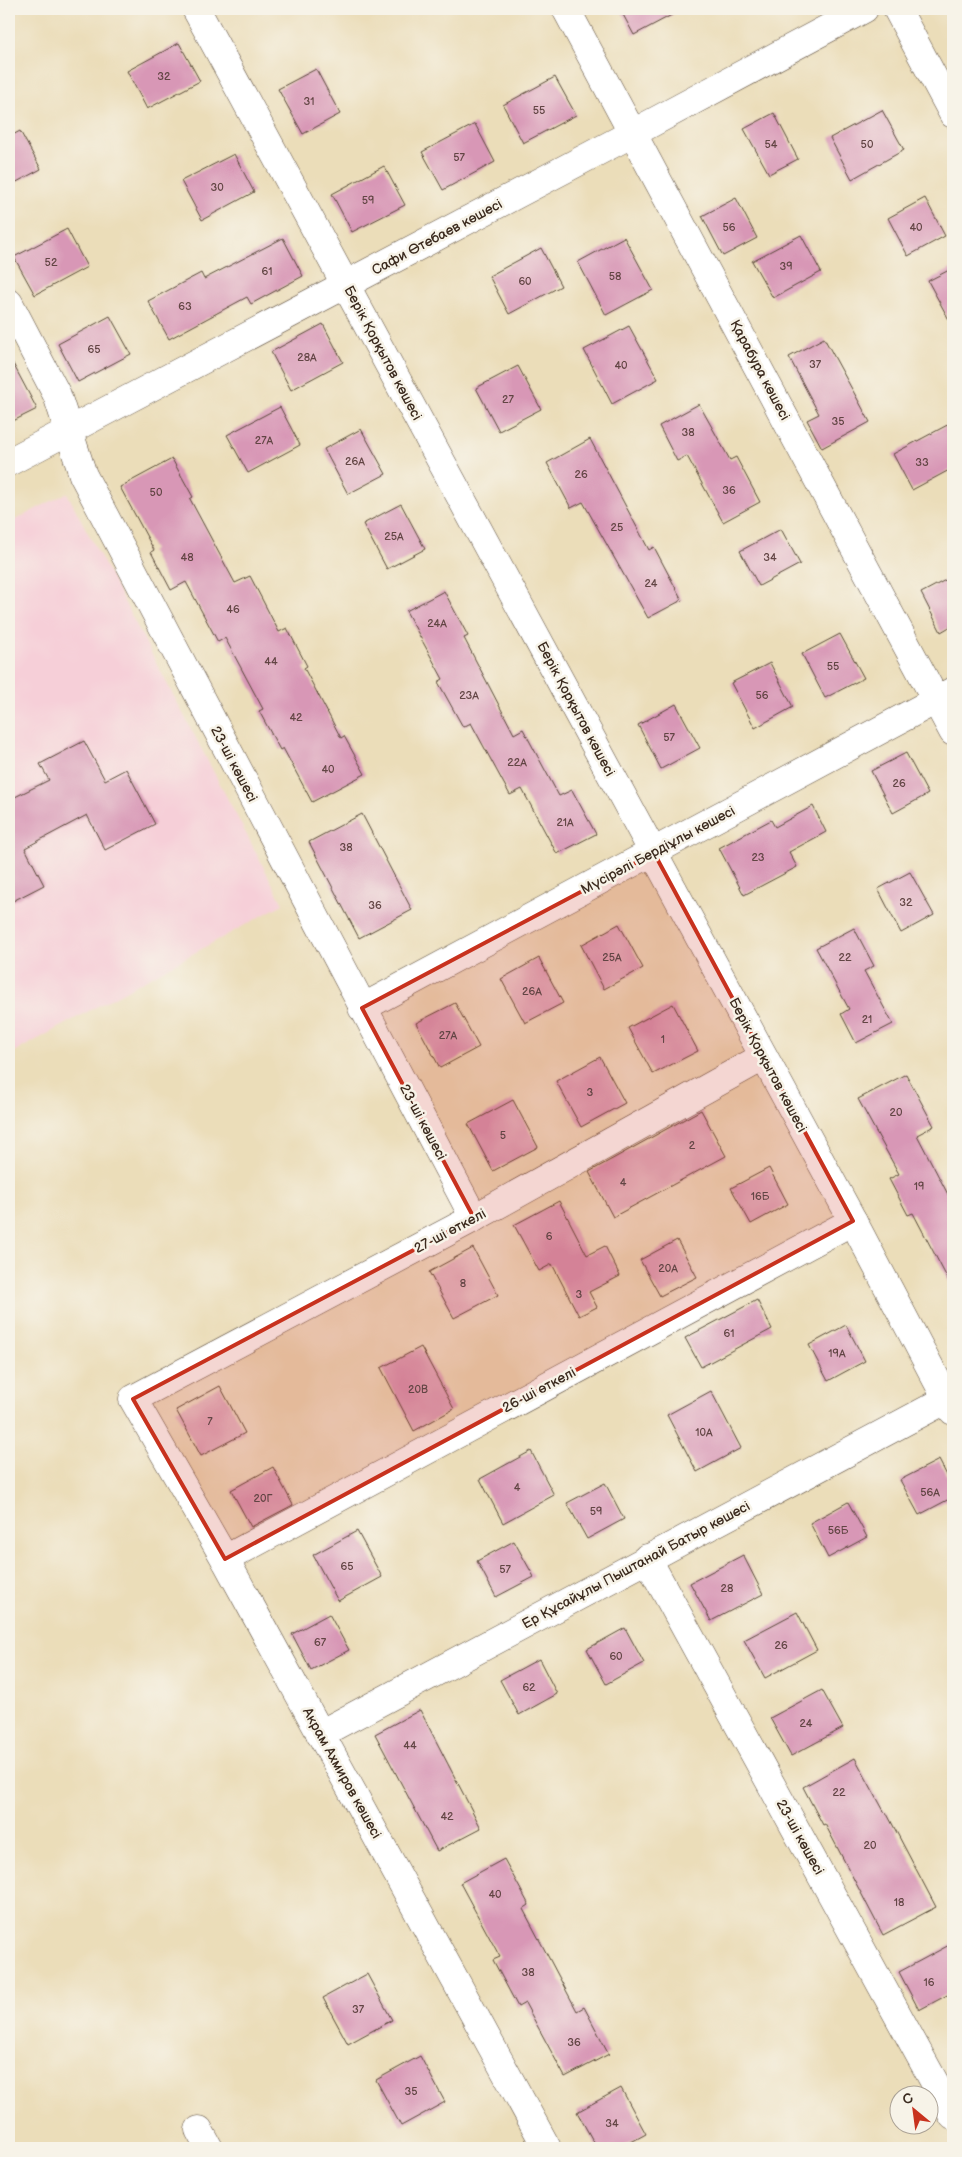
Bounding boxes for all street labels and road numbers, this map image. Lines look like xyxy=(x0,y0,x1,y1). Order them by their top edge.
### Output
street label: Сафи Өтебаев көшесі xyxy=(369,195,505,279)
street label: Берік Қорқытов көшесі xyxy=(340,283,426,423)
street label: Қарабура көшесі xyxy=(726,317,794,423)
street label: Берік Қорқытов көшесі xyxy=(533,639,619,779)
street label: 23-шi көшесi xyxy=(207,723,261,805)
street label: Мүсірәлі Бердіұлы көшесі xyxy=(578,802,738,898)
street label: Берік Қорқытов көшесі xyxy=(725,995,811,1135)
street label: 23-шi көшесi xyxy=(396,1081,450,1163)
street label: 27-ші өткелі xyxy=(411,1205,489,1257)
street label: 26-ші өткелі xyxy=(499,1364,579,1416)
street label: Ер Құсайұлы Пыштанай Батыр көшесі xyxy=(519,1498,753,1632)
street label: Акрам Ахмиров көшесі xyxy=(298,1704,385,1841)
street label: 23-шi көшесi xyxy=(772,1796,828,1878)

